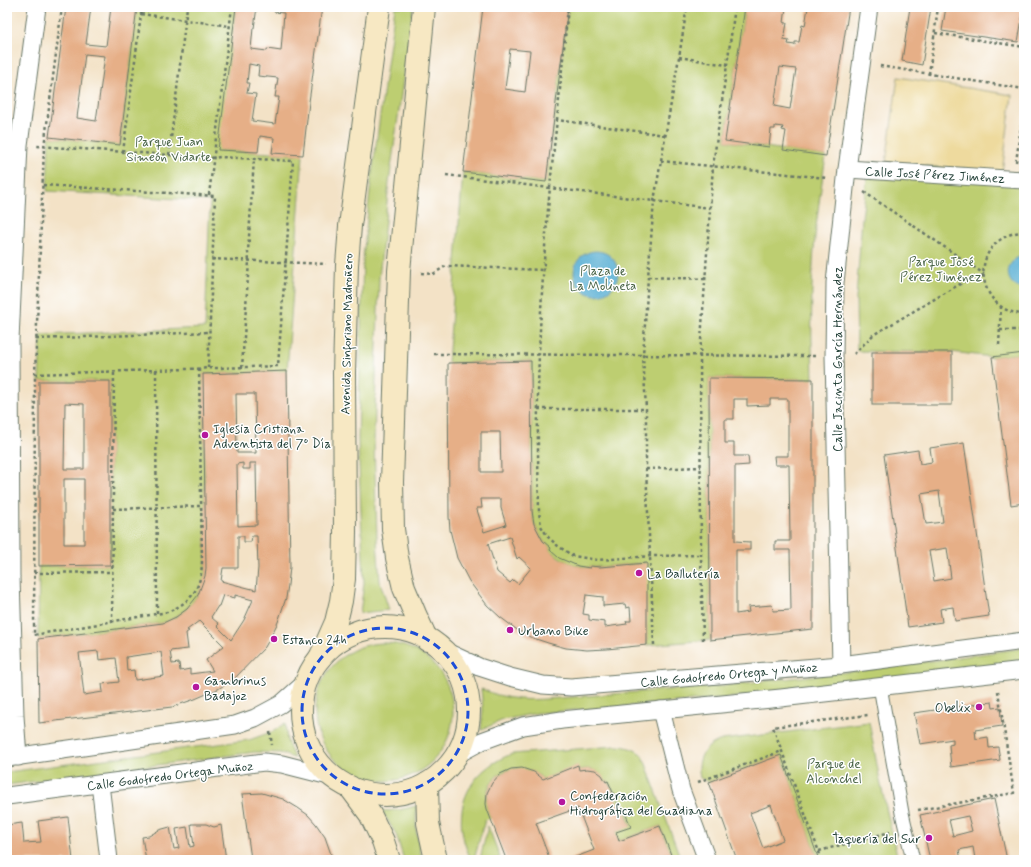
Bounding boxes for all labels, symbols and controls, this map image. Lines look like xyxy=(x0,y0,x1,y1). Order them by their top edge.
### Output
park label: Parque Juan Simeón Vidarte xyxy=(127,134,211,166)
street label: Calle José Pérez Jiménez xyxy=(864,163,1005,188)
street label: Avenida Sinforiano Madroñero xyxy=(338,253,359,415)
park label: Parque José Pérez Jiménez xyxy=(900,254,982,286)
park label: Plaza de La Molineta xyxy=(570,263,636,295)
street label: Calle Jacinta García Hernández xyxy=(830,266,847,452)
place label: Iglesia Cristiana Adventista del 7º Día xyxy=(213,421,331,453)
marker: Iglesia Cristiana Adventista del 7º Día xyxy=(200,430,210,440)
place label: La Ballutería xyxy=(647,566,720,583)
marker: La Ballutería xyxy=(634,568,644,578)
place label: Urbano Bike xyxy=(518,623,589,640)
marker: Urbano Bike xyxy=(505,625,515,635)
place label: Estanco 24h xyxy=(282,632,347,649)
marker: Estanco 24h xyxy=(269,634,279,644)
street label: Calle Godofredo Ortega y Muñoz xyxy=(640,659,819,693)
place label: Gambrinus Badajoz xyxy=(204,673,266,705)
marker: Gambrinus Badajoz xyxy=(191,682,201,692)
place label: Obelix xyxy=(935,700,972,717)
marker: Obelix xyxy=(974,702,984,712)
park label: Parque de Alconchel xyxy=(806,756,862,788)
street label: Calle Godofredo Ortega Muñoz xyxy=(86,758,255,796)
place label: Confederación Hidrográfica del Guadiana xyxy=(570,788,713,820)
marker: Confederación Hidrográfica del Guadiana xyxy=(557,797,567,807)
place label: Taquería del Sur xyxy=(832,831,922,848)
marker: Taquería del Sur xyxy=(924,833,934,843)

